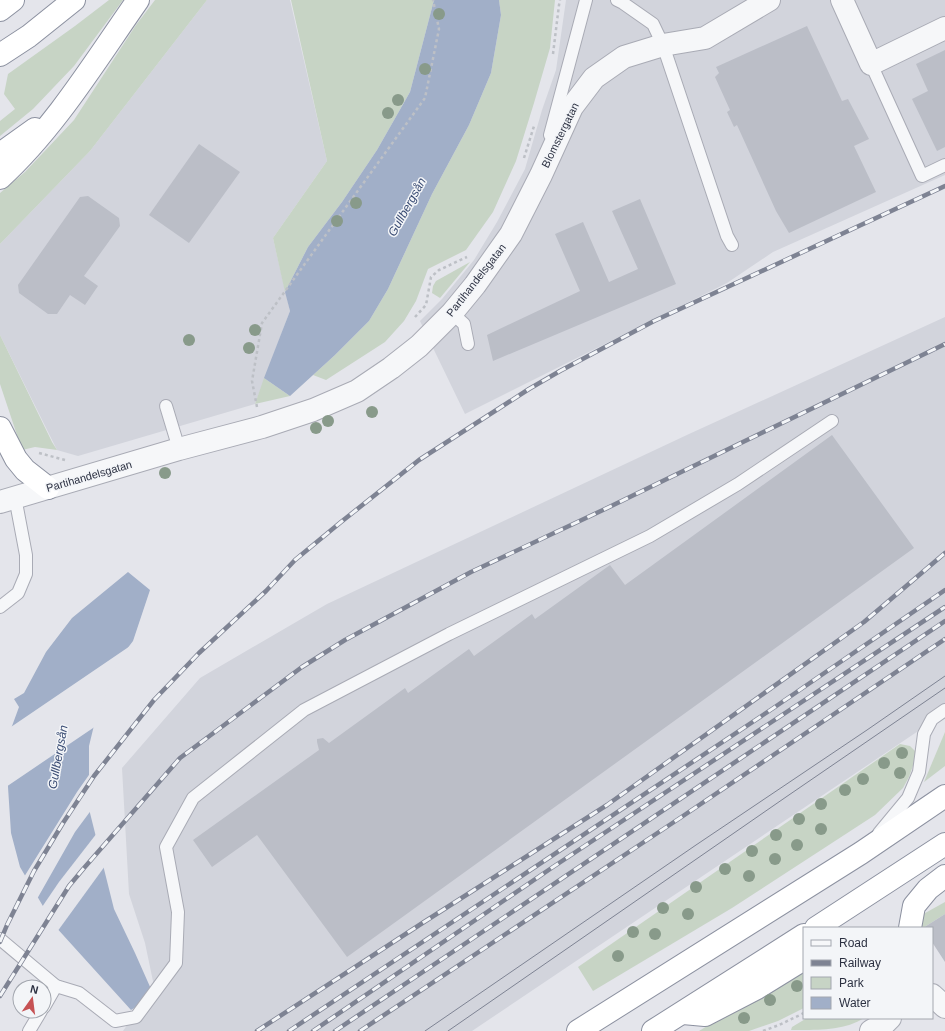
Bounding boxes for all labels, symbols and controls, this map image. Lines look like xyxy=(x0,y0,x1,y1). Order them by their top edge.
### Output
street label: Blomstergatan xyxy=(539,100,581,170)
water label: Gullbergsån xyxy=(385,175,429,239)
street label: Partihandelsgatan xyxy=(444,241,508,319)
street label: Partihandelsgatan xyxy=(45,458,133,494)
water label: Gullbergsån xyxy=(45,724,71,790)
legend xyxy=(803,927,933,1019)
text: Road xyxy=(839,936,868,950)
text: Railway xyxy=(839,956,881,970)
text: Park xyxy=(839,976,865,990)
north arrow xyxy=(12,979,52,1019)
text: N xyxy=(29,983,40,996)
text: Water xyxy=(839,996,871,1010)

